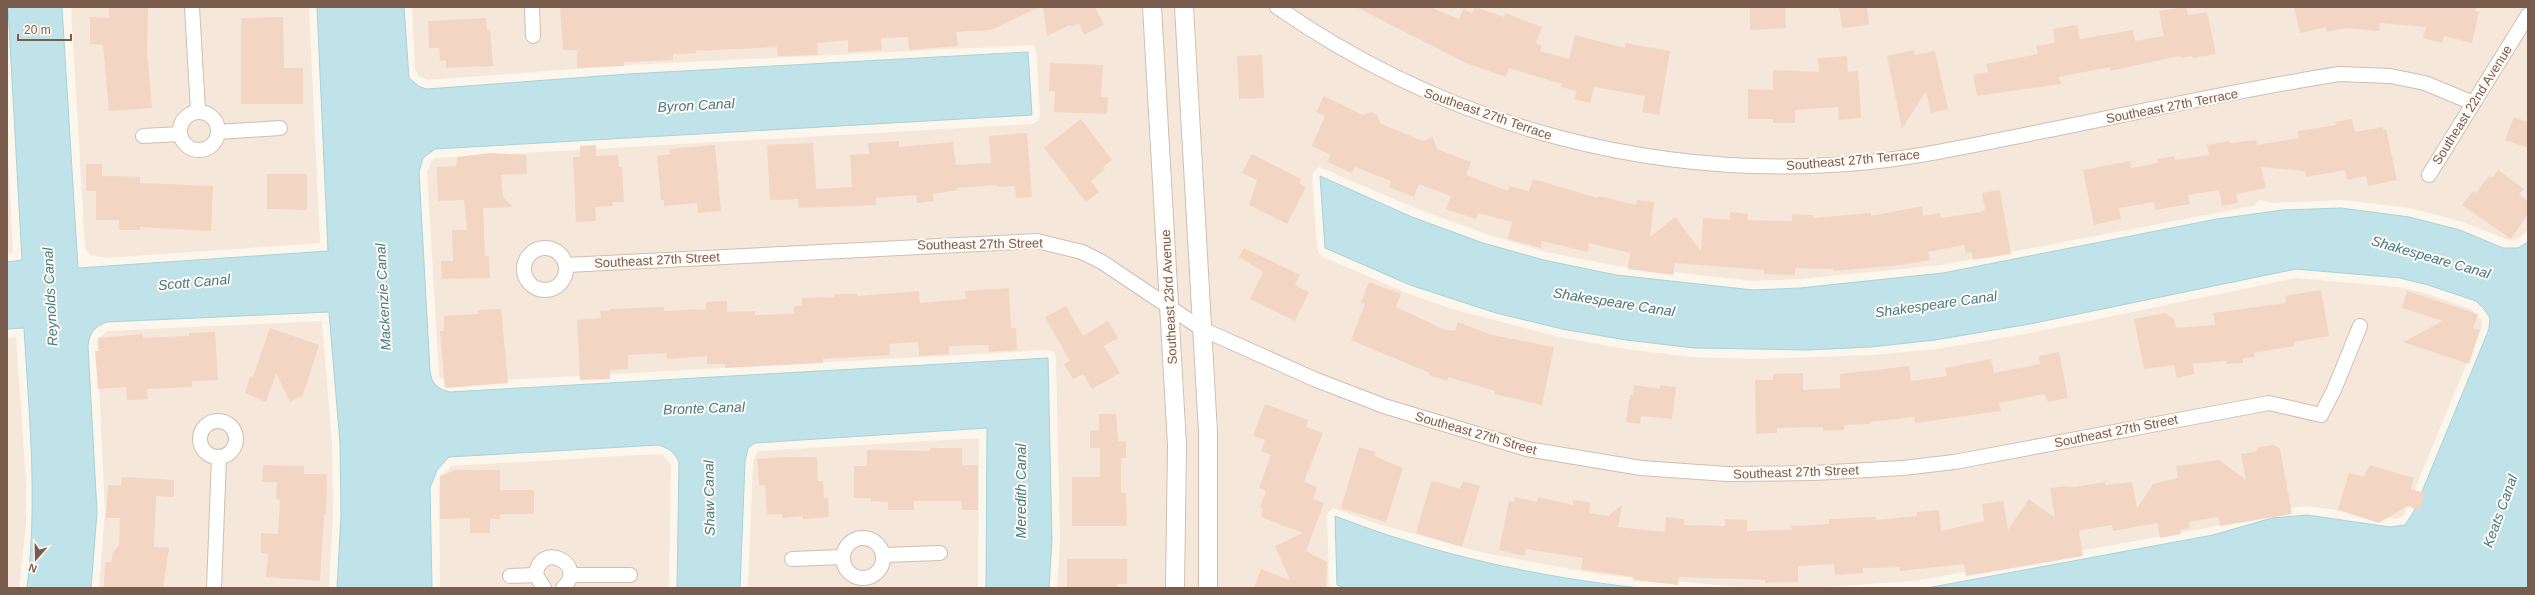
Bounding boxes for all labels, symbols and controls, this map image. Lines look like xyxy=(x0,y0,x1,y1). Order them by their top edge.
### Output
scale bar xyxy=(18,16,71,42)
text: 20 m xyxy=(24,23,51,37)
street label: Southeast 22nd Avenue xyxy=(2429,43,2515,167)
street label: Southeast 27th Terrace xyxy=(1422,85,1554,143)
street label: Southeast 27th Terrace xyxy=(2105,86,2239,126)
water label: Byron Canal xyxy=(657,95,736,115)
street label: Southeast 27th Terrace xyxy=(1786,147,1920,173)
street label: Southeast 23rd Avenue xyxy=(1158,229,1180,365)
water label: Shakespeare Canal xyxy=(2370,232,2493,282)
street label: Southeast 27th Street xyxy=(917,235,1043,253)
water label: Mackenzie Canal xyxy=(372,242,394,351)
water label: Reynolds Canal xyxy=(39,246,61,347)
street label: Southeast 27th Street xyxy=(594,249,721,271)
water label: Scott Canal xyxy=(157,271,232,293)
water label: Shakespeare Canal xyxy=(1552,284,1677,320)
water label: Shakespeare Canal xyxy=(1874,287,1999,320)
water label: Bronte Canal xyxy=(663,399,746,417)
street label: Southeast 27th Street xyxy=(1413,408,1539,458)
street label: Southeast 27th Street xyxy=(2053,412,2180,450)
water label: Meredith Canal xyxy=(1013,443,1029,538)
water label: Shaw Canal xyxy=(700,459,718,536)
street label: Southeast 27th Street xyxy=(1733,462,1859,482)
water label: Keats Canal xyxy=(2479,472,2521,550)
north arrow xyxy=(16,539,56,579)
text: N xyxy=(27,561,38,575)

